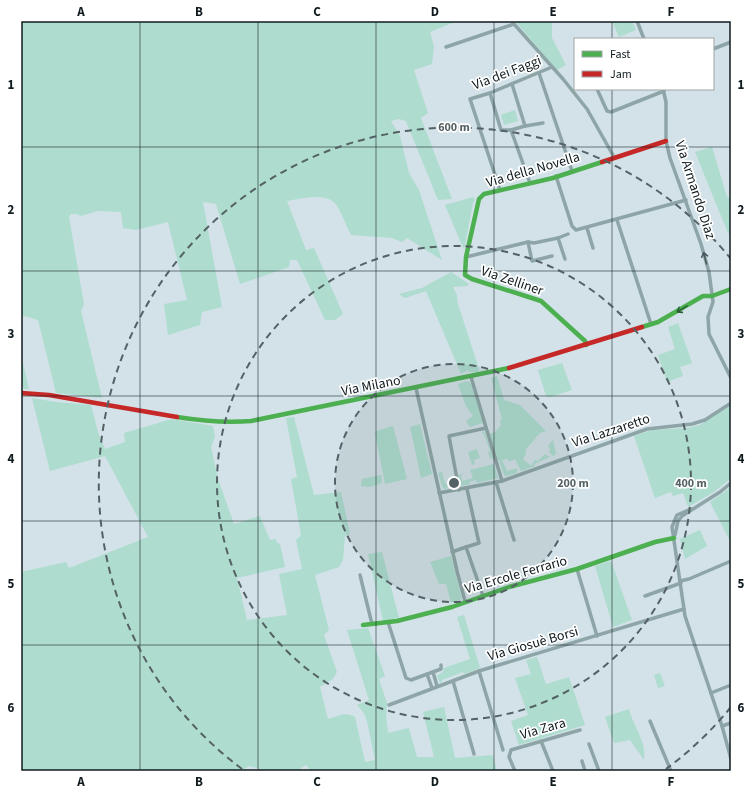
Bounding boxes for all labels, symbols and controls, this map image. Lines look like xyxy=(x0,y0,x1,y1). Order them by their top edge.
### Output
text: A xyxy=(76,3,85,21)
text: B xyxy=(195,3,203,21)
text: C xyxy=(313,3,321,21)
text: D xyxy=(431,3,439,21)
text: E xyxy=(549,3,557,21)
text: F xyxy=(668,3,675,21)
legend xyxy=(574,38,714,90)
text: Fast xyxy=(610,46,630,63)
street label: Via dei Faggi xyxy=(470,51,544,95)
text: Jam xyxy=(610,66,632,83)
text: 1 xyxy=(8,76,15,94)
text: 1 xyxy=(738,76,745,94)
text: 600 m xyxy=(438,119,470,136)
street label: Via Armando Diaz xyxy=(670,138,720,242)
street label: Via della Novella xyxy=(484,147,582,193)
text: 2 xyxy=(8,201,15,219)
text: 2 xyxy=(738,201,745,219)
one-way arrow xyxy=(701,251,708,264)
street label: Via Zelliner xyxy=(478,261,546,301)
one-way arrow xyxy=(677,305,688,313)
text: 3 xyxy=(8,325,15,343)
text: 3 xyxy=(738,325,745,343)
street label: Via Milano xyxy=(340,370,402,402)
street label: Via Lazzaretto xyxy=(569,409,653,453)
text: 4 xyxy=(8,450,15,468)
text: 4 xyxy=(738,450,745,468)
text: 200 m xyxy=(557,475,589,492)
text: 400 m xyxy=(675,475,707,492)
centre of rings xyxy=(447,476,461,490)
street label: Via Ercole Ferrario xyxy=(462,551,570,599)
text: 5 xyxy=(8,575,15,593)
text: 5 xyxy=(738,575,745,593)
street label: Via Giosuè Borsi xyxy=(485,622,581,666)
text: 6 xyxy=(8,699,15,717)
text: 6 xyxy=(738,699,745,717)
street label: Via Zara xyxy=(518,713,568,745)
text: A xyxy=(76,773,85,791)
text: B xyxy=(195,773,203,791)
text: C xyxy=(313,773,321,791)
text: D xyxy=(431,773,439,791)
text: E xyxy=(549,773,557,791)
text: F xyxy=(668,773,675,791)

